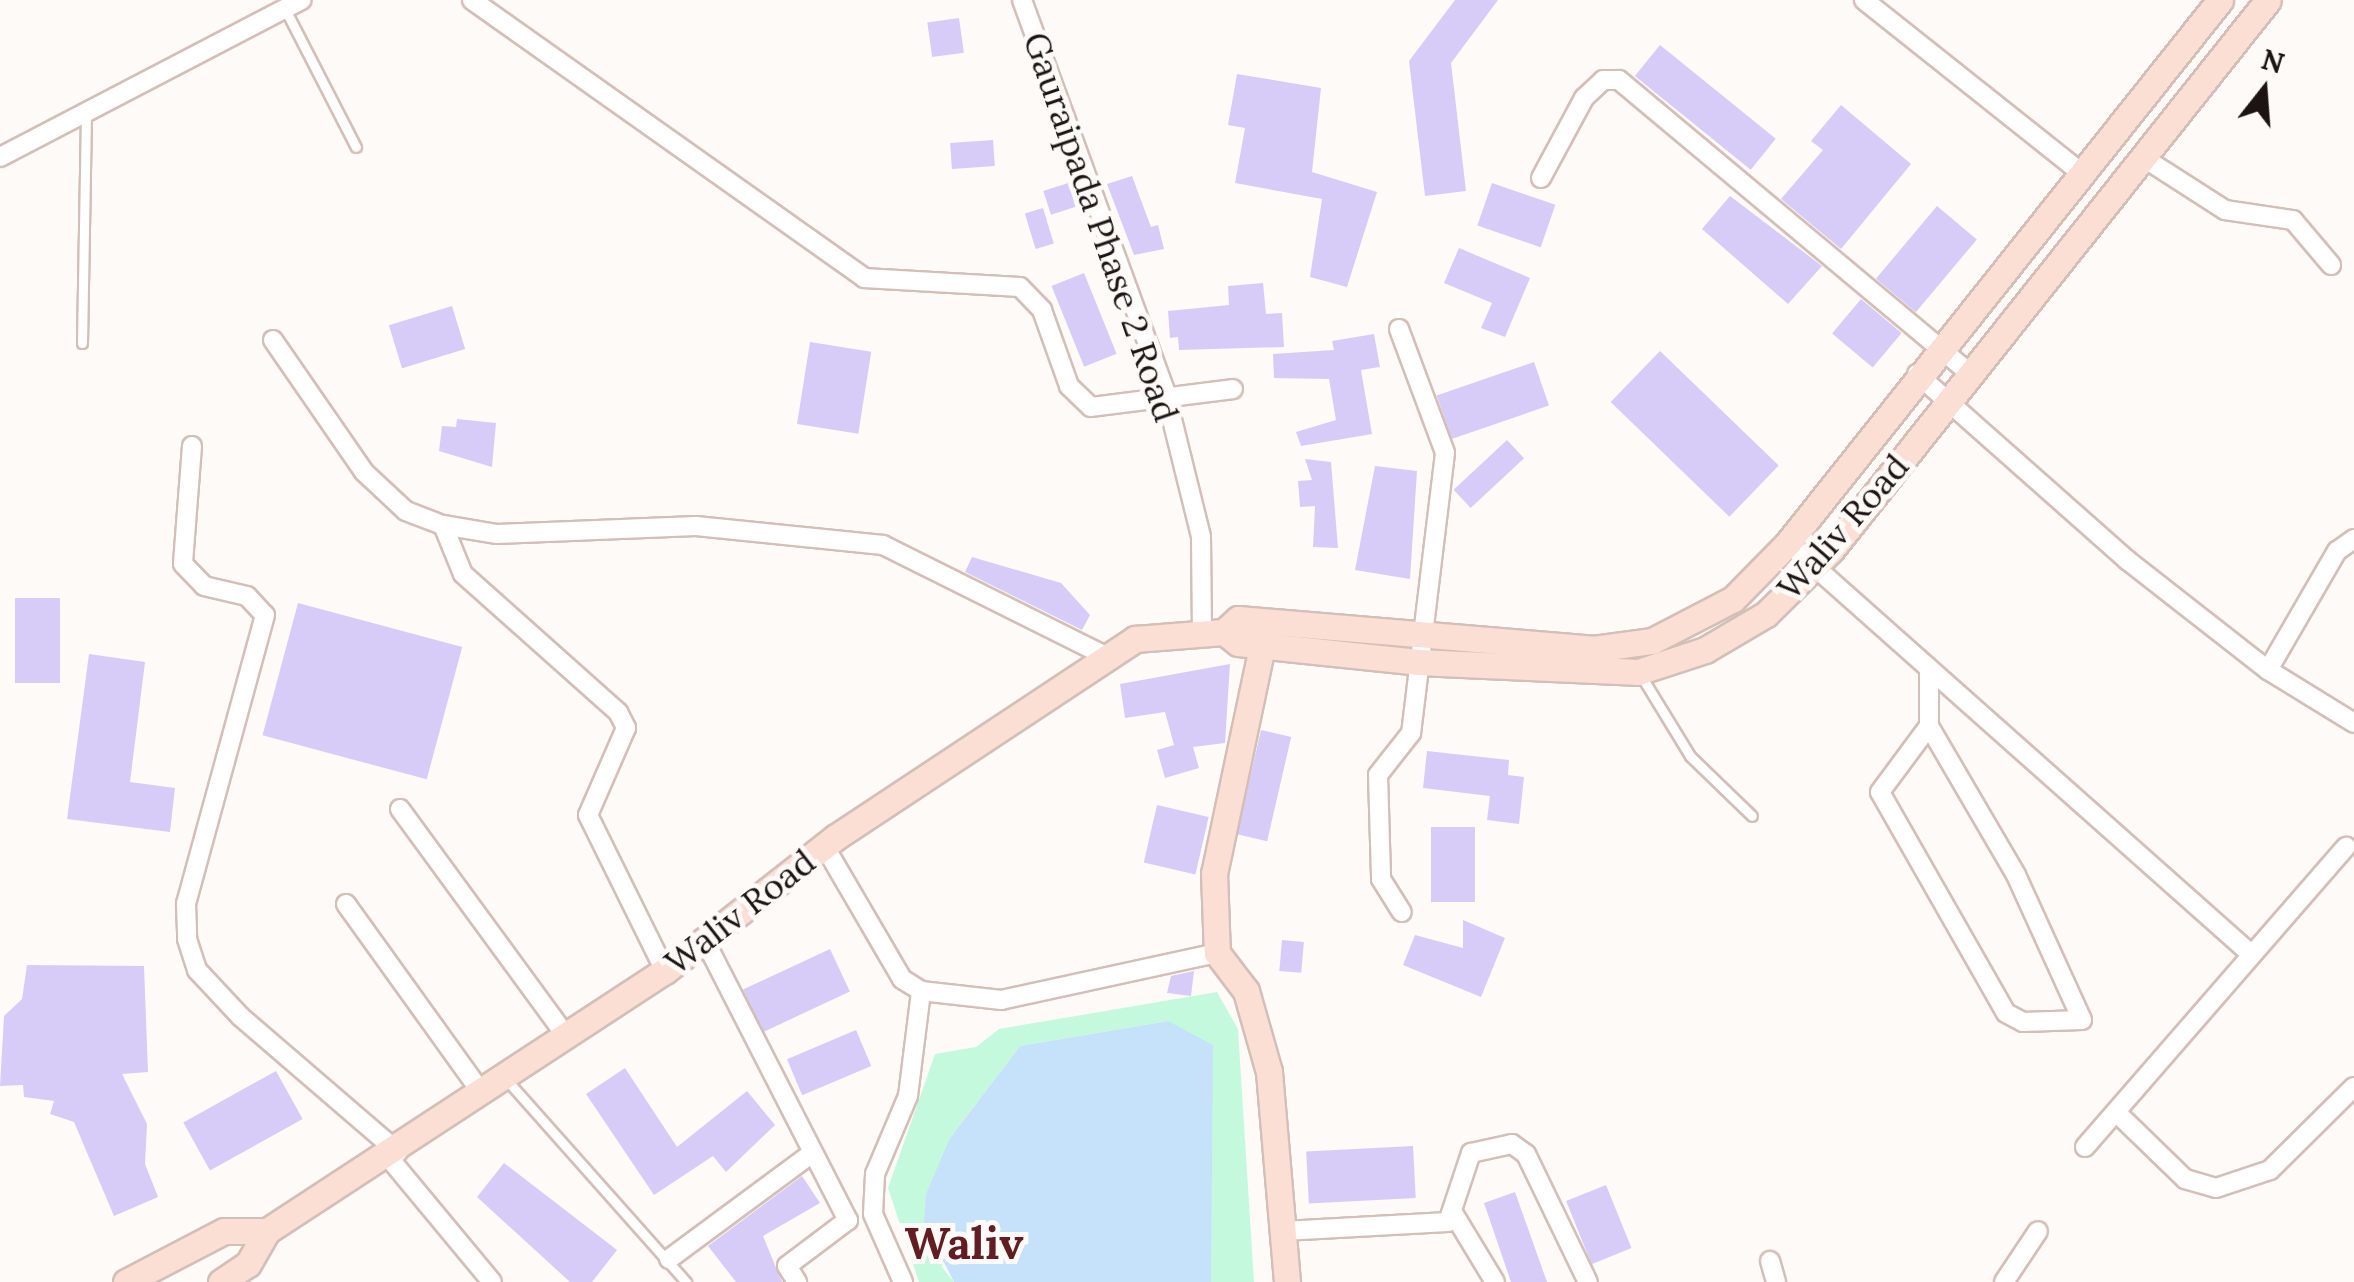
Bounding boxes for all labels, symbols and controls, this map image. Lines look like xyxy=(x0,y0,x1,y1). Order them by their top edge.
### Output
street label: Gauraipada Phase 2 Road xyxy=(1015,27,1187,427)
north arrow xyxy=(2214,40,2314,140)
text: N xyxy=(2257,41,2288,82)
street label: Waliv Road xyxy=(1768,446,1918,608)
street label: Waliv Road xyxy=(657,840,823,984)
district label: Waliv xyxy=(905,1216,1023,1270)

